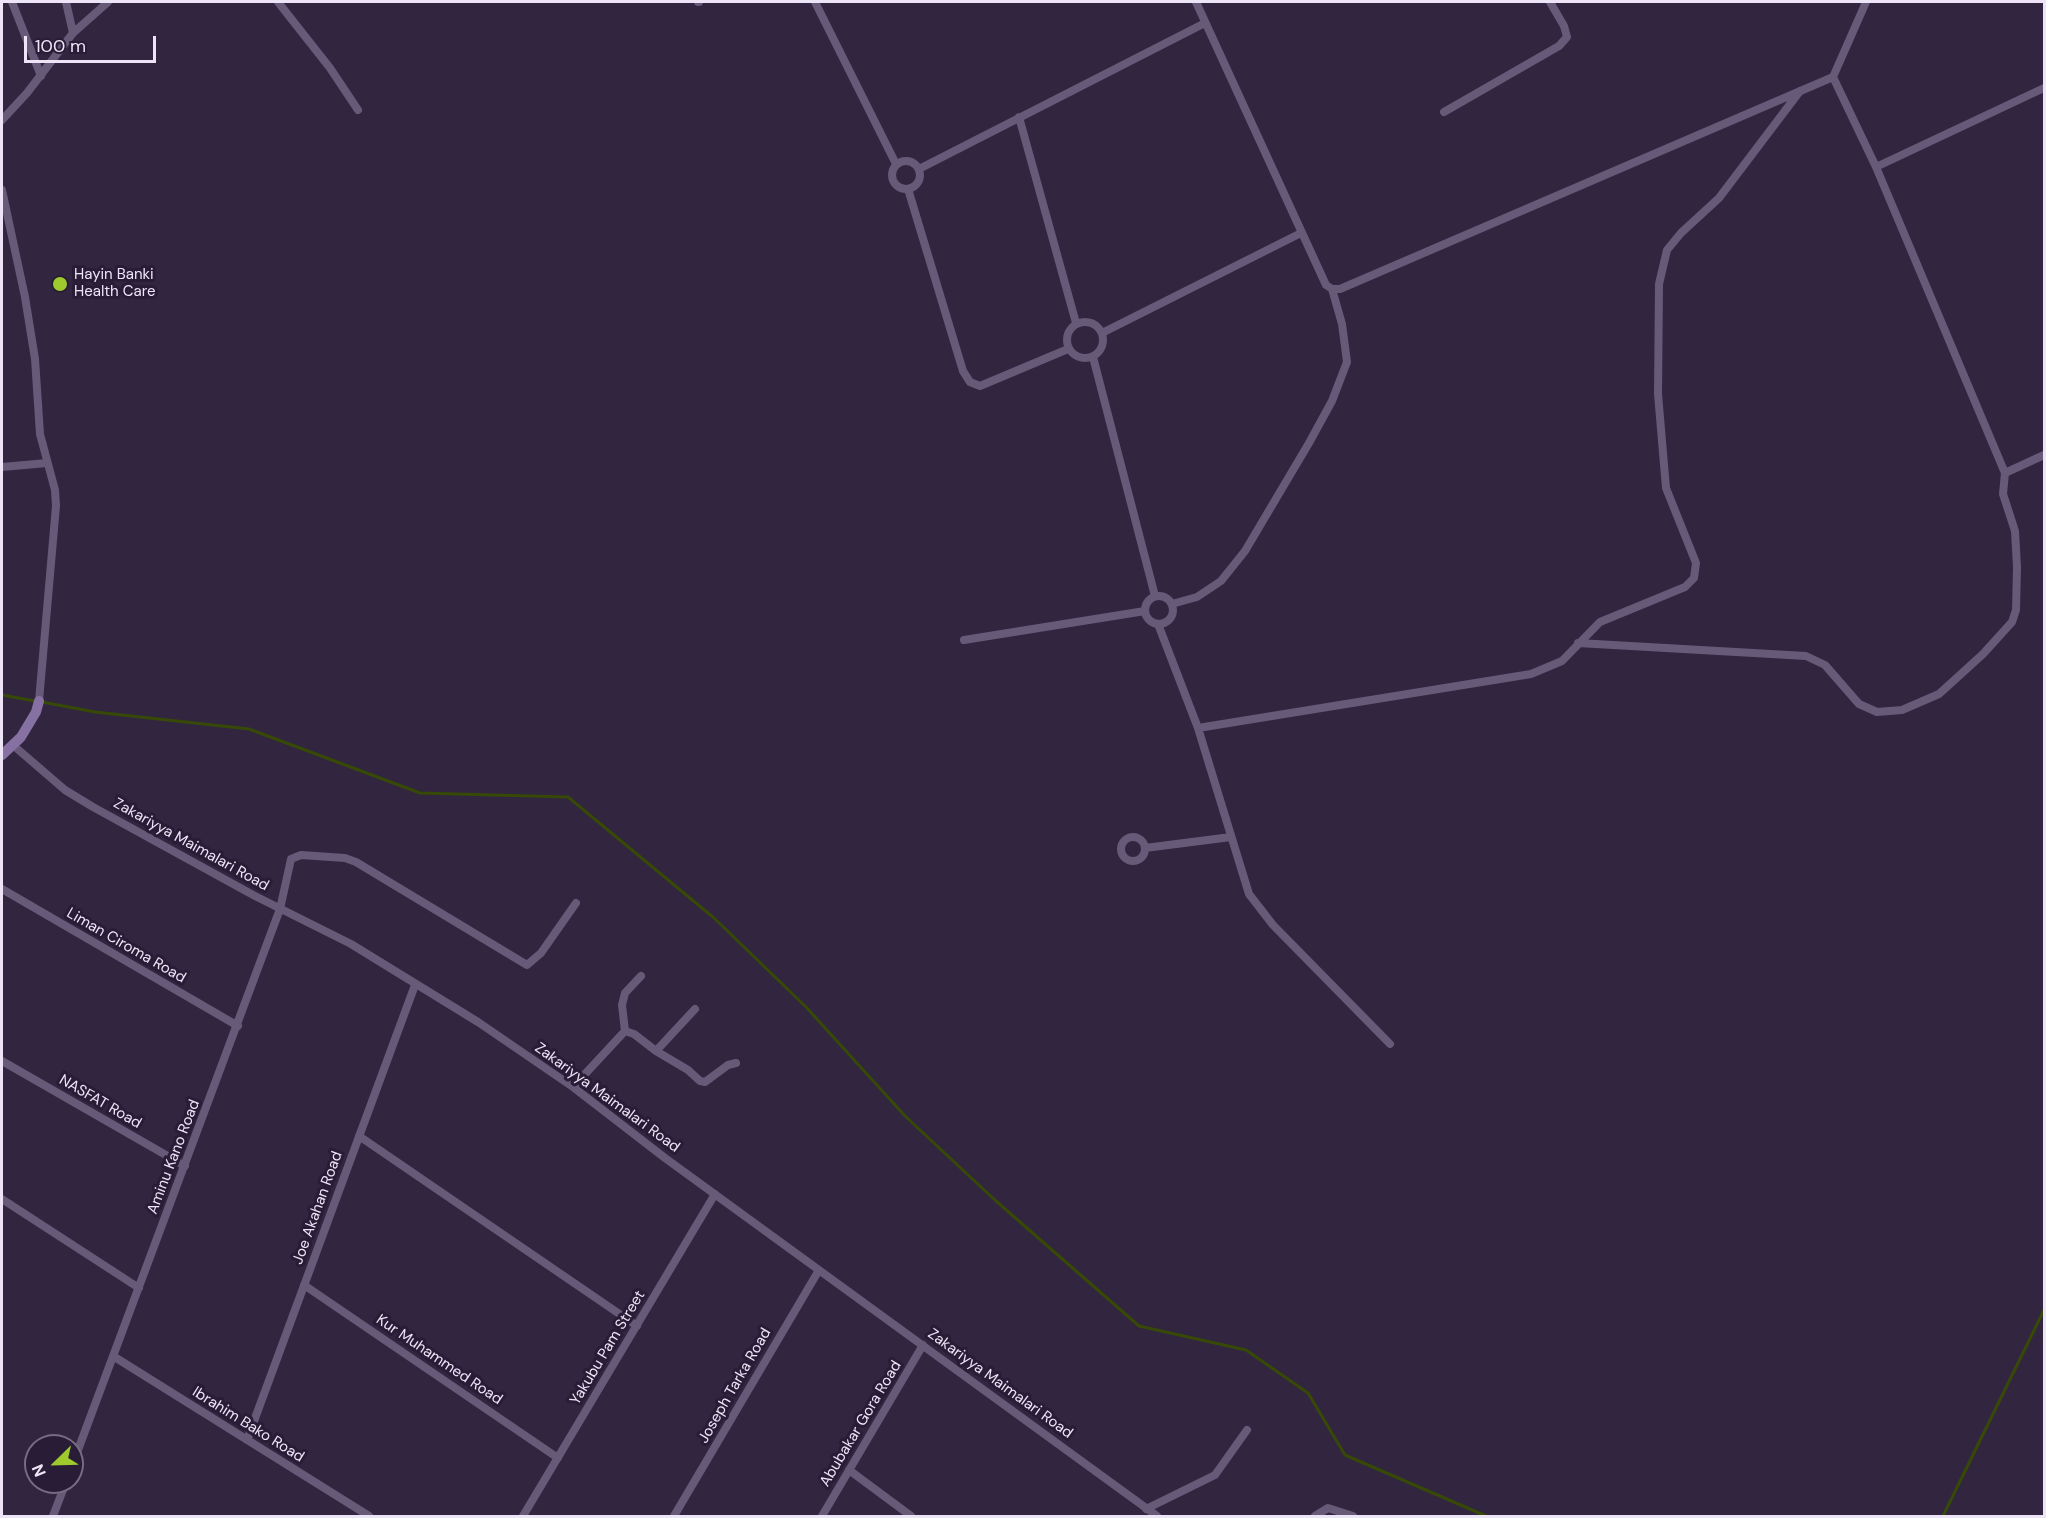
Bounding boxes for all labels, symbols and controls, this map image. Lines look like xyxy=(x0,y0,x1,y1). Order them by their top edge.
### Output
scale bar xyxy=(27,24,159,62)
text: 100 m xyxy=(35,34,86,58)
place label: Hayin Banki Health Care xyxy=(74,266,155,301)
marker: Hayin Banki Health Care xyxy=(51,275,69,293)
street label: Zakariyya Maimalari Road xyxy=(110,795,272,895)
street label: Liman Ciroma Road xyxy=(63,905,189,987)
street label: Zakariyya Maimalari Road xyxy=(531,1039,683,1157)
street label: NASFAT Road xyxy=(56,1071,144,1133)
street label: Aminu Kano Road xyxy=(144,1097,204,1217)
street label: Joe Akahan Road xyxy=(289,1149,347,1267)
street label: Yakubu Pam Street xyxy=(567,1288,649,1408)
street label: Kur Muhammed Road xyxy=(373,1311,505,1409)
street label: Joseph Tarka Road xyxy=(695,1325,775,1447)
street label: Zakariyya Maimalari Road xyxy=(924,1325,1076,1443)
street label: Abubakar Gora Road xyxy=(816,1358,906,1490)
street label: Ibrahim Bako Road xyxy=(189,1383,307,1467)
north arrow xyxy=(24,1434,84,1494)
text: N xyxy=(27,1461,51,1480)

